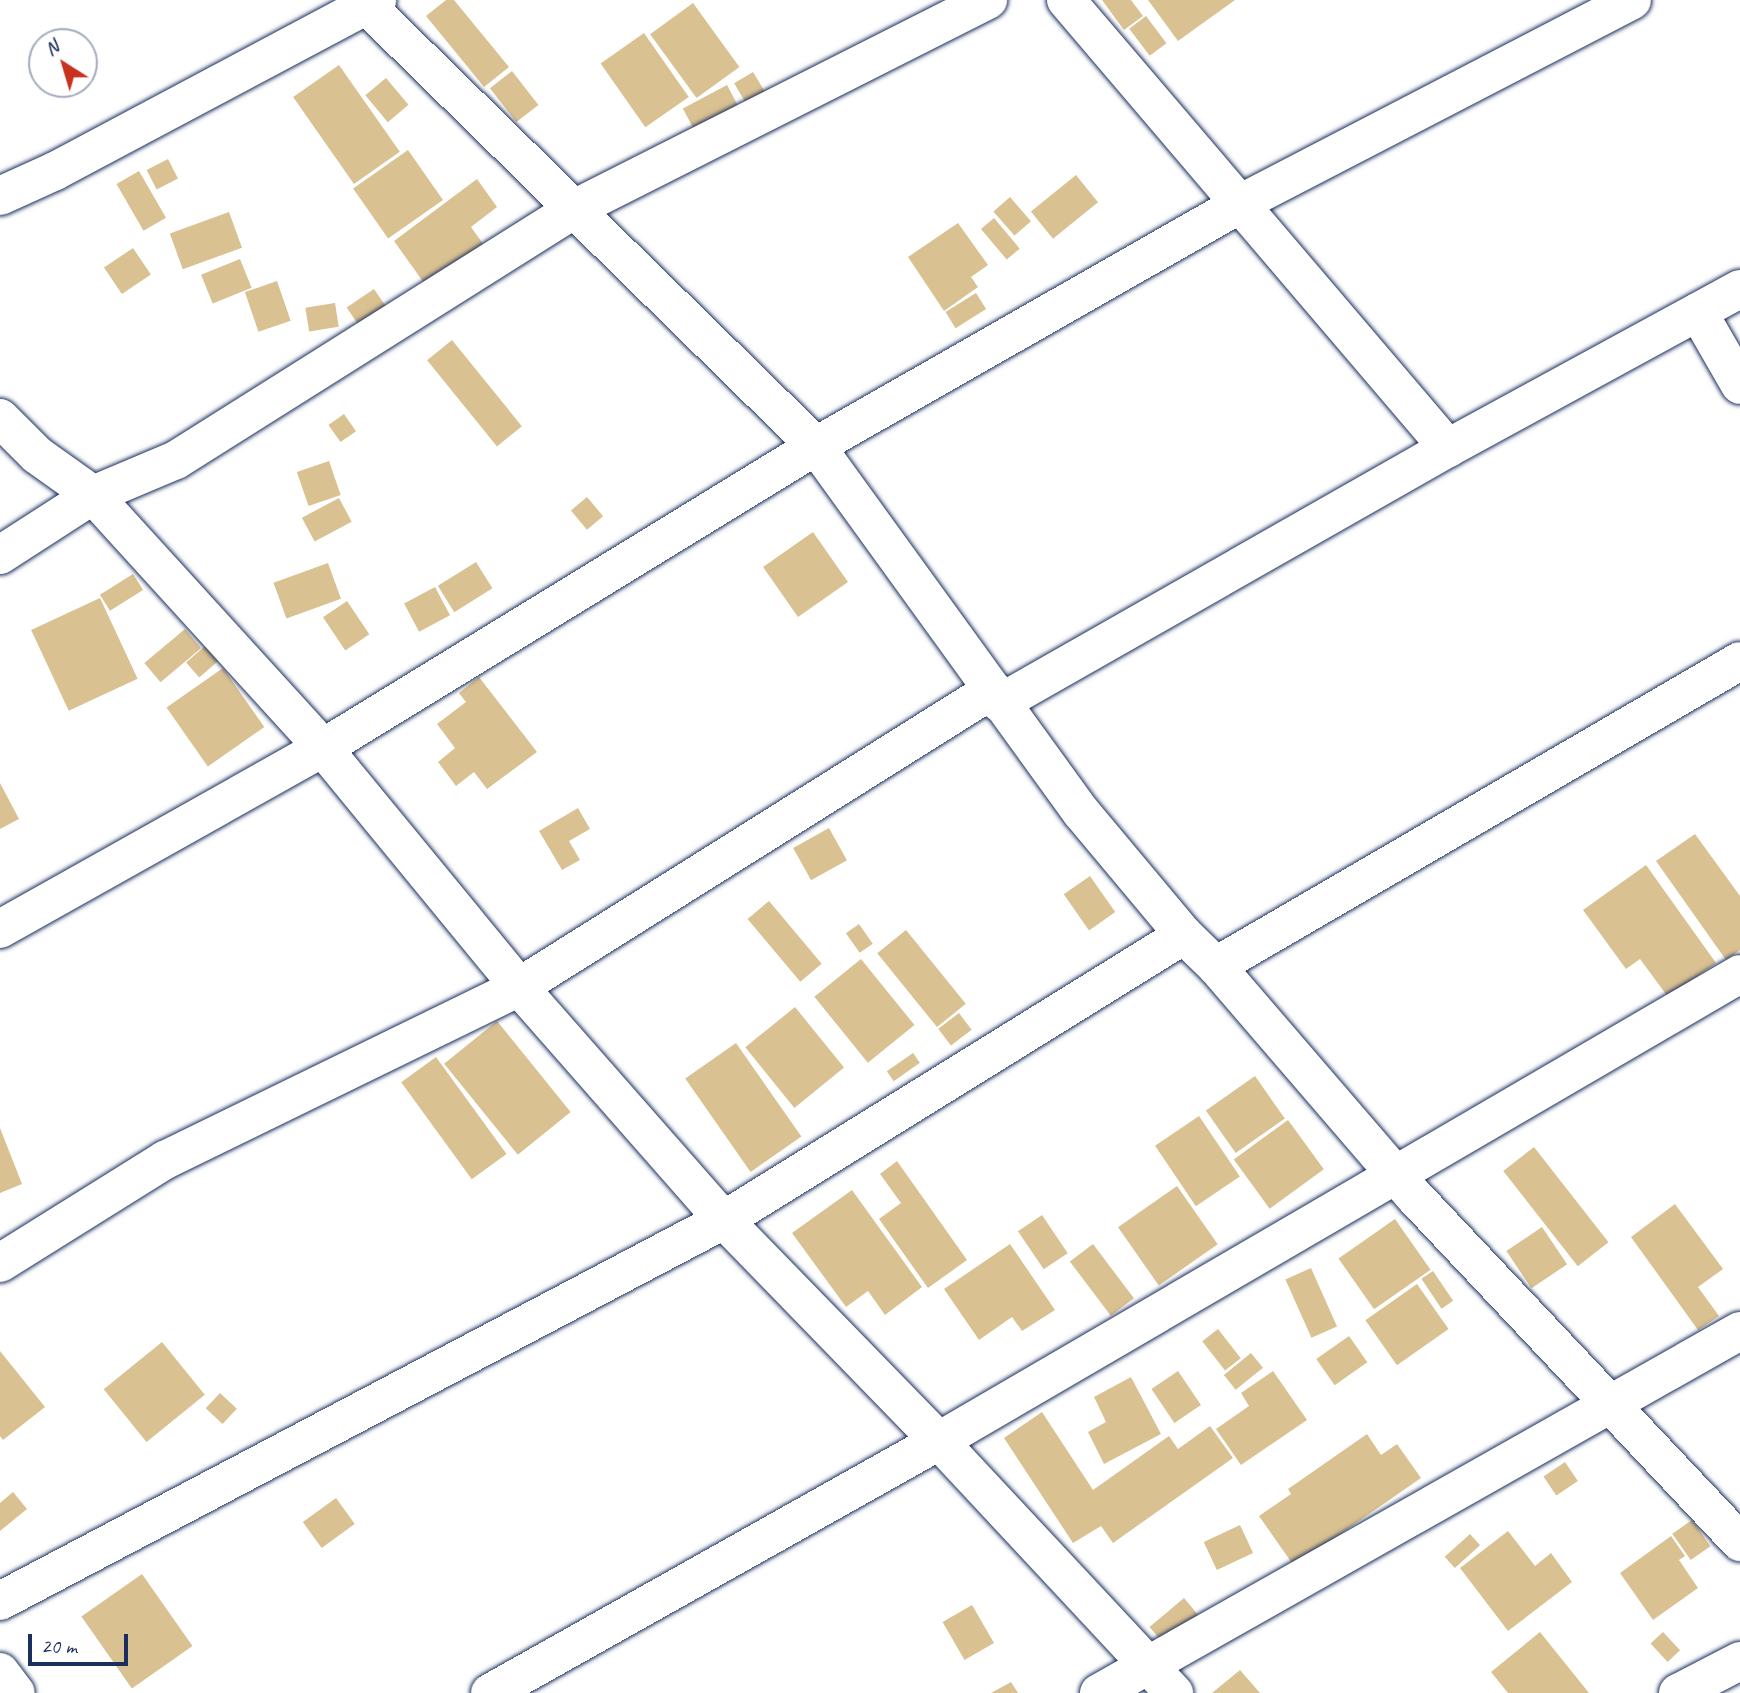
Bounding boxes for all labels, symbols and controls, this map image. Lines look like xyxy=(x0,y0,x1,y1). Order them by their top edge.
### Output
north arrow xyxy=(28,28,98,98)
text: N xyxy=(40,35,63,61)
scale bar xyxy=(32,1620,131,1664)
text: 20 m xyxy=(41,1633,77,1659)

